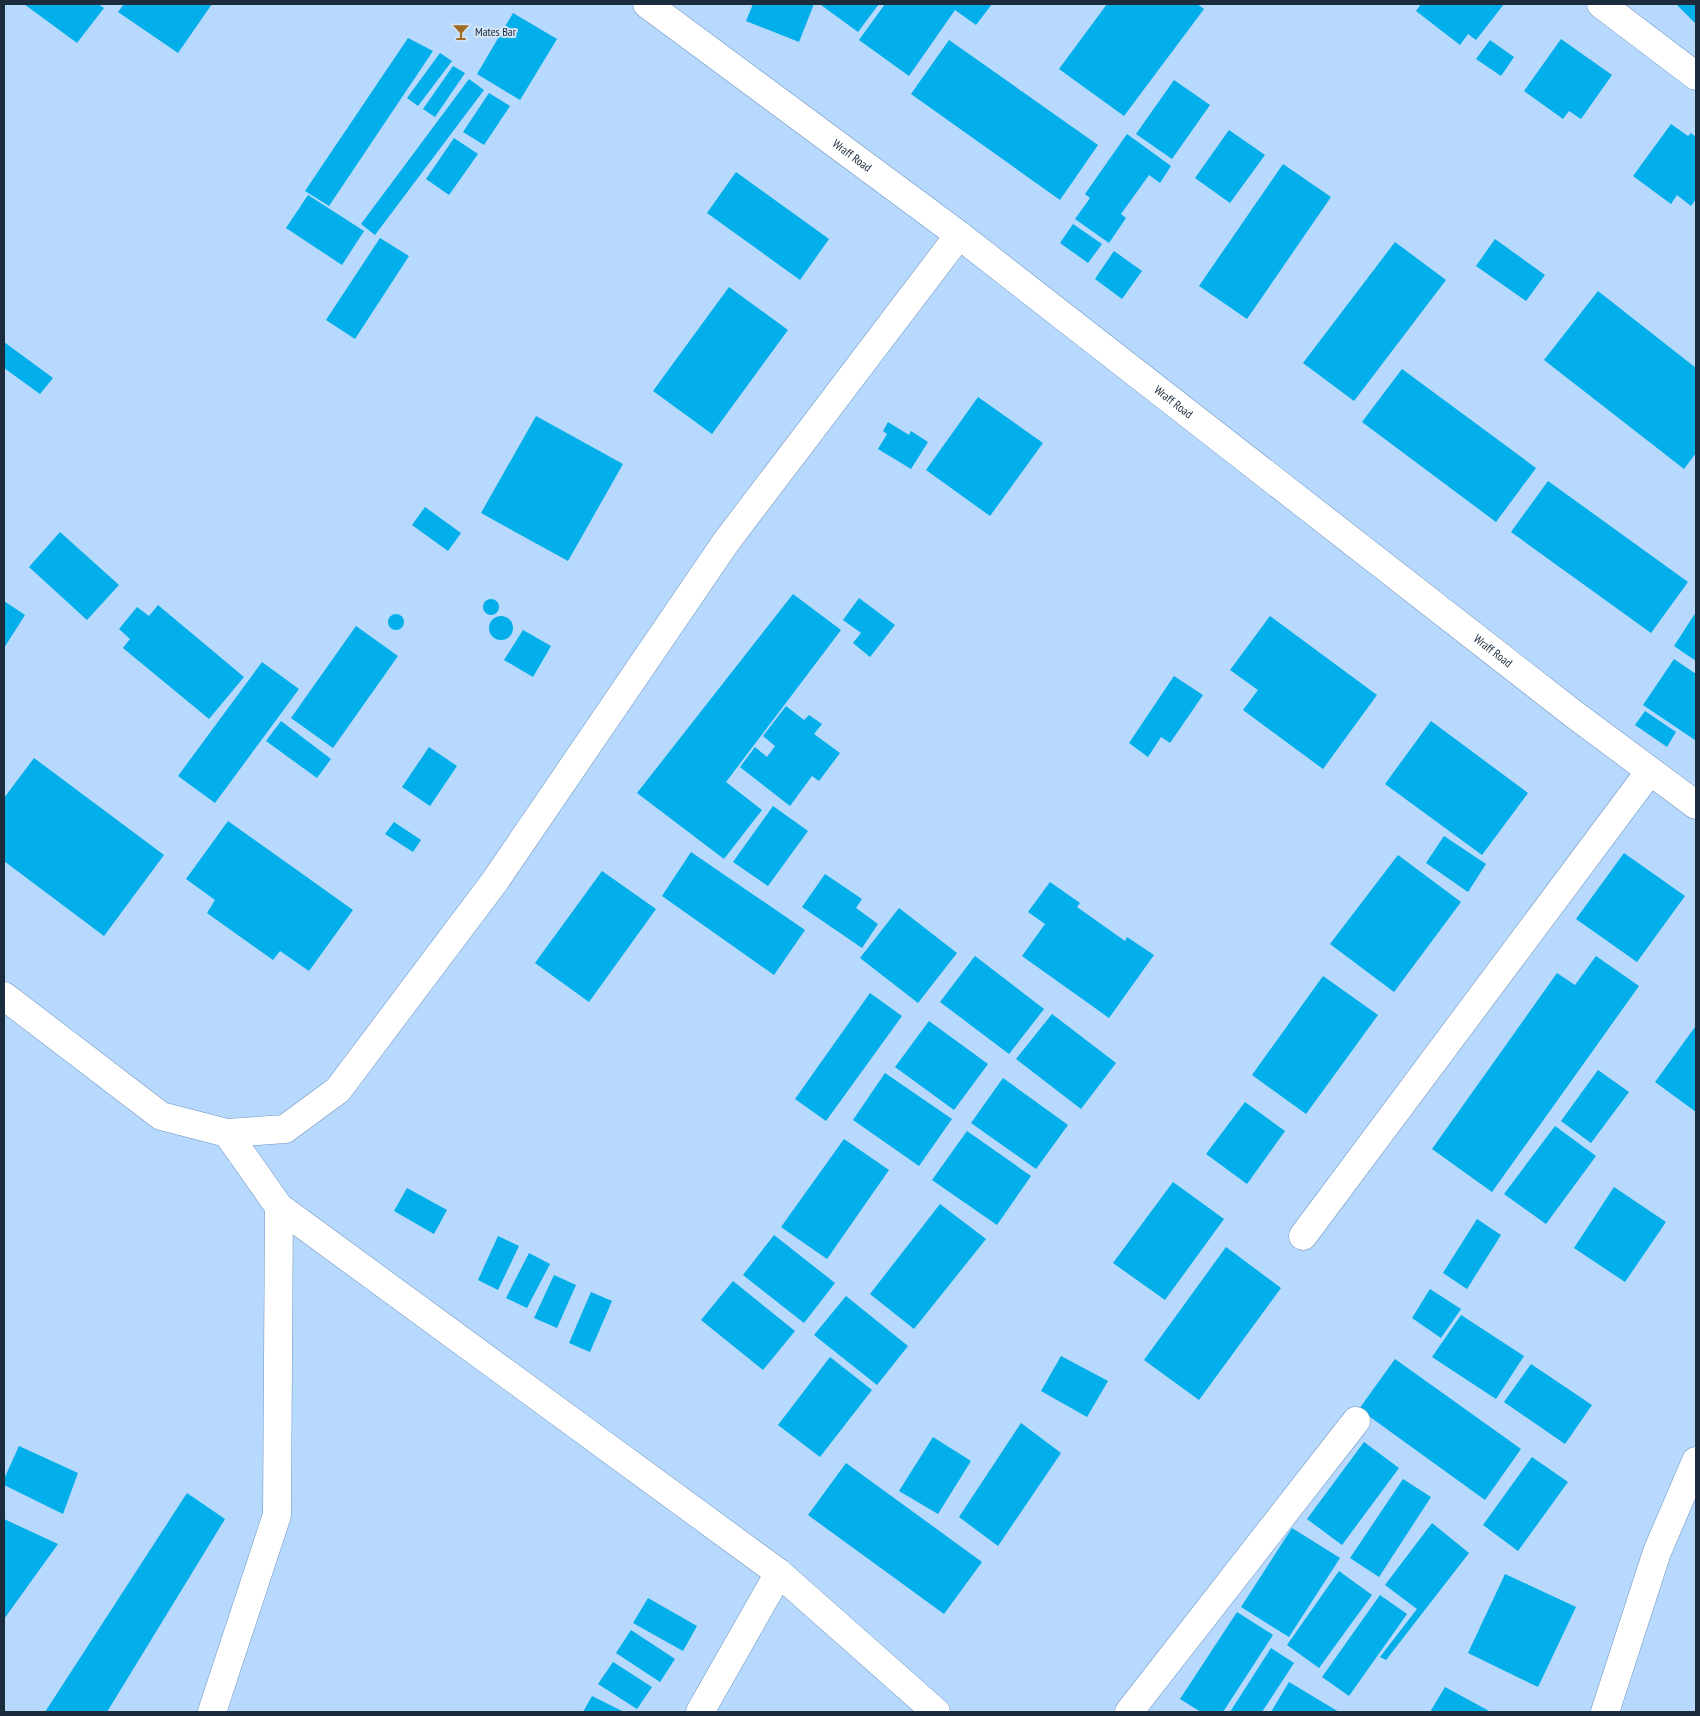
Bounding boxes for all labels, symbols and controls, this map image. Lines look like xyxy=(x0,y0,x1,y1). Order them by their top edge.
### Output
bar icon: Mates Bar xyxy=(451,22,471,42)
place label: Mates Bar xyxy=(475,24,517,39)
street label: Wraff Road xyxy=(830,136,875,175)
street label: Wraff Road xyxy=(1151,382,1196,421)
street label: Wraff Road xyxy=(1471,631,1516,670)

